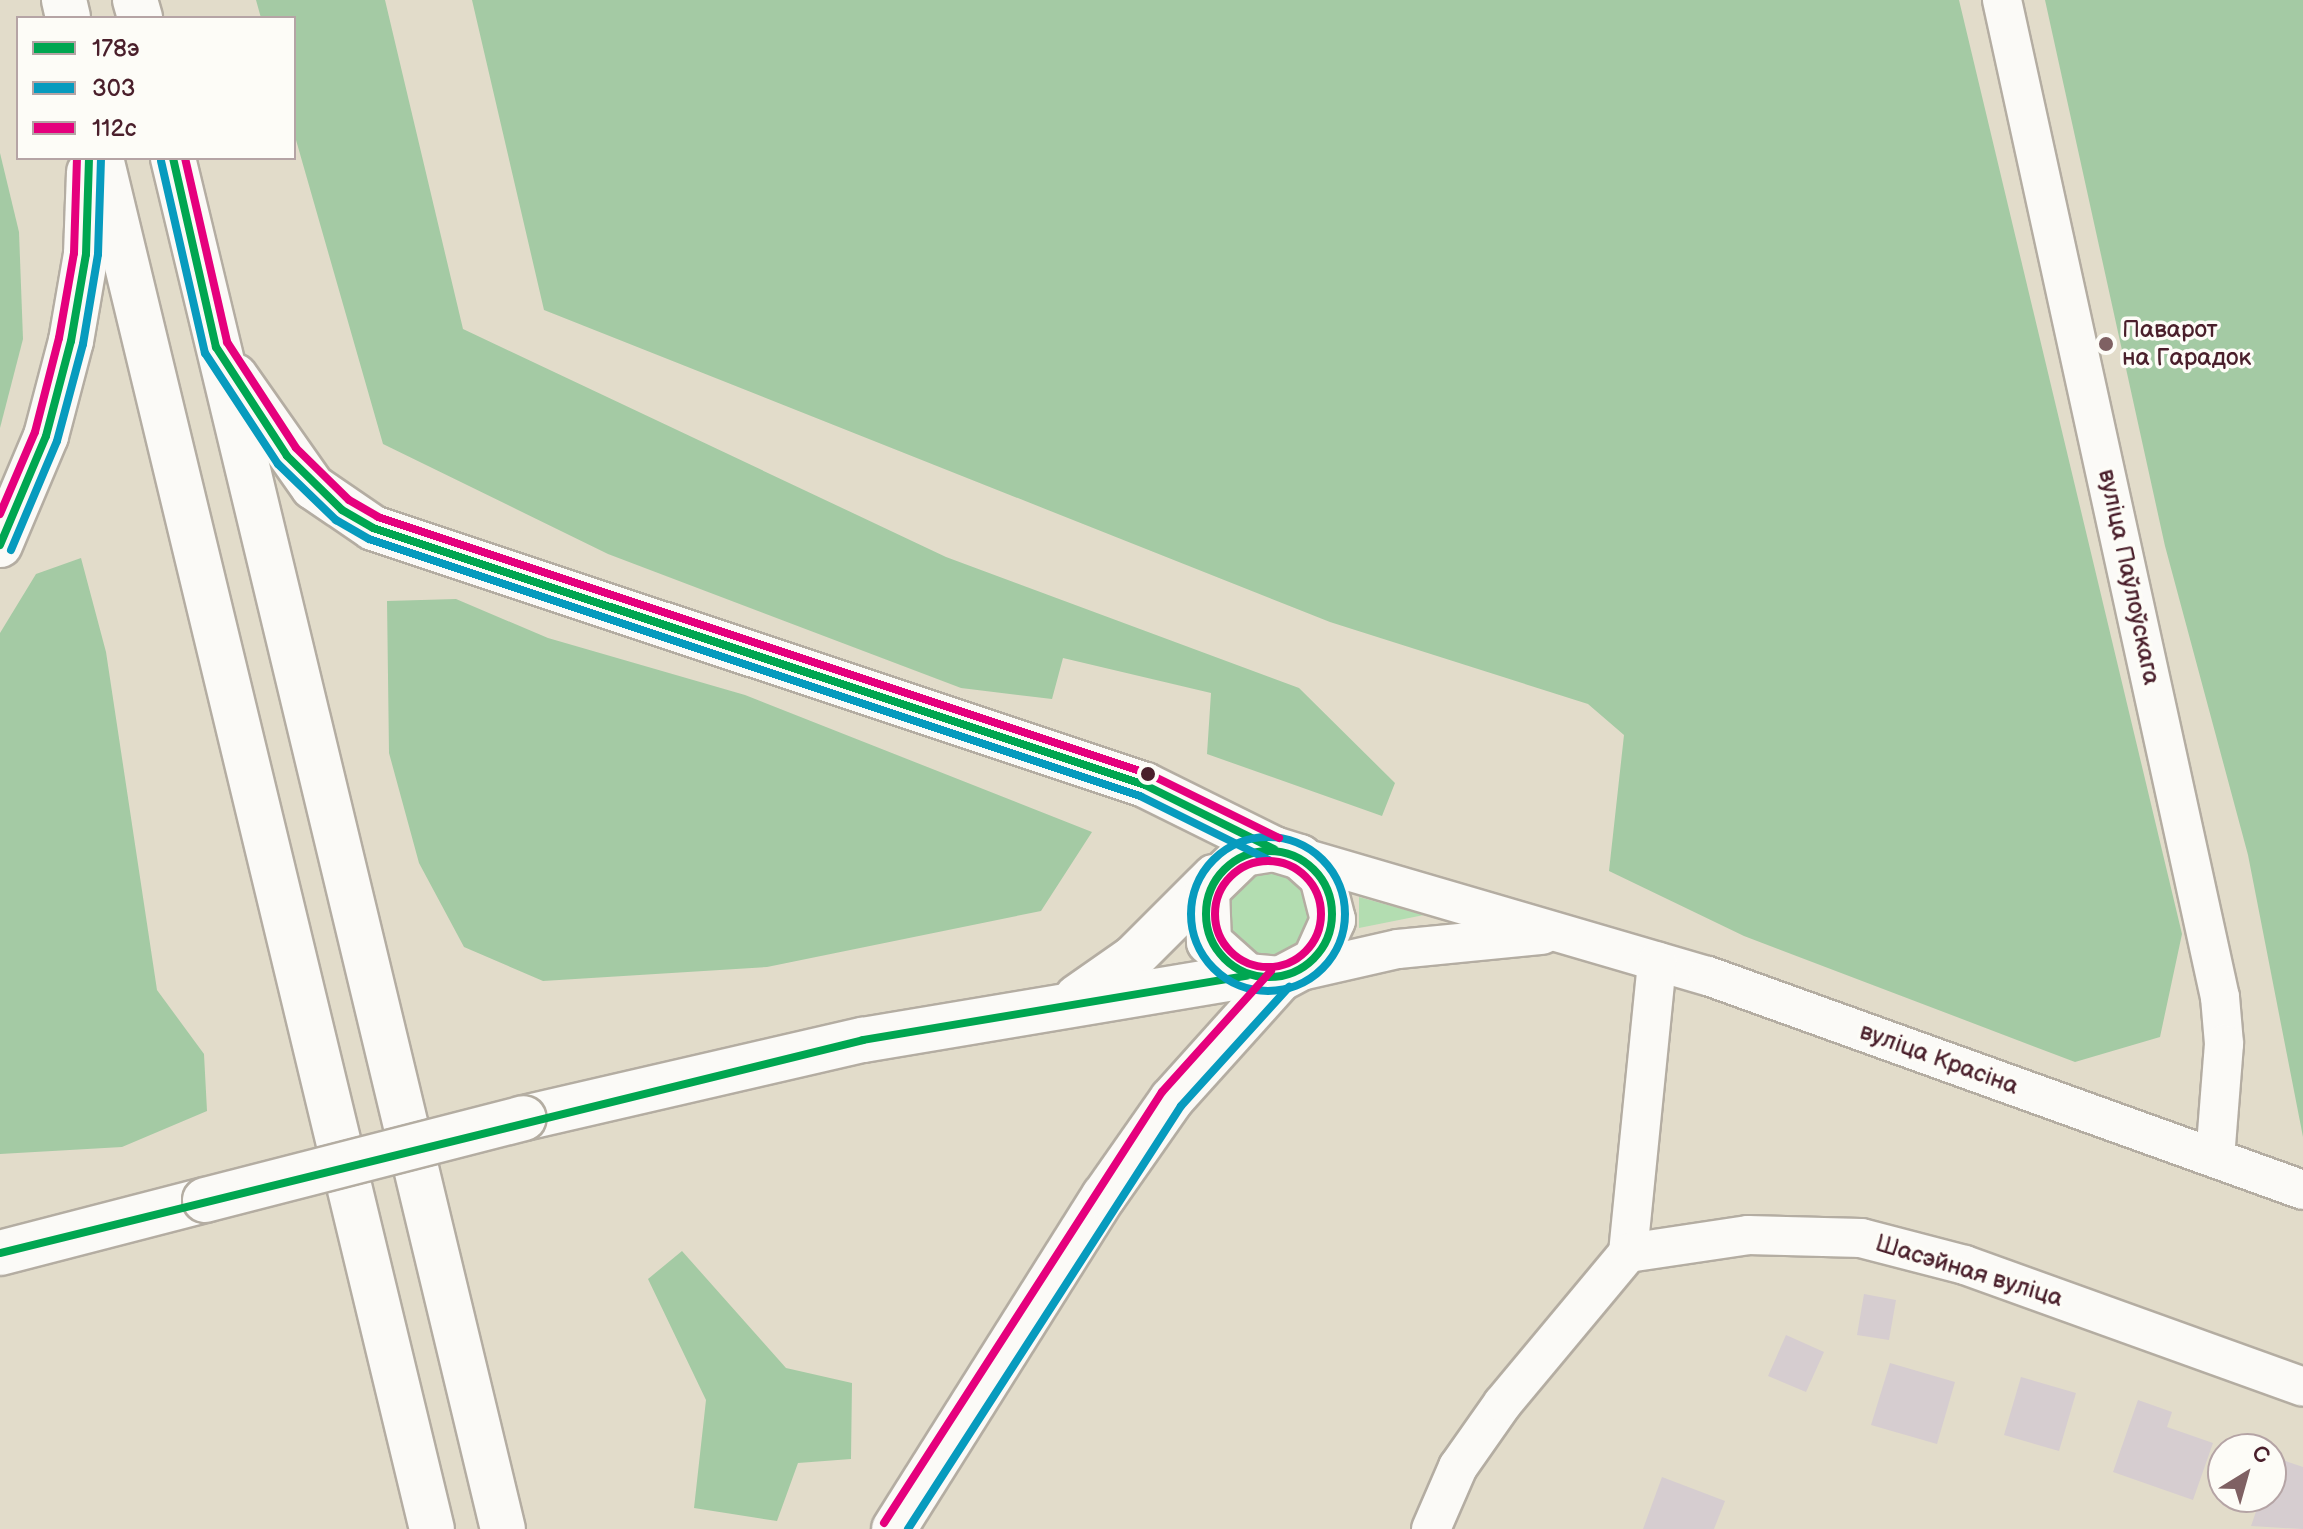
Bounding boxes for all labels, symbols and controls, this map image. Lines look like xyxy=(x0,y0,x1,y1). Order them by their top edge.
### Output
legend xyxy=(16,16,296,160)
text: 178э xyxy=(92,34,139,63)
text: 303 xyxy=(92,74,136,103)
text: 112с xyxy=(92,114,137,143)
place label: Паварот на Гарадок xyxy=(2122,316,2251,372)
marker: Паварот на Гарадок xyxy=(2097,335,2115,353)
street label: вуліца Паўлоўскага xyxy=(2092,467,2166,687)
unlabelled marker xyxy=(1140,766,1156,782)
street label: вуліца Красіна xyxy=(1856,1017,2022,1101)
street label: Шасэйная вуліца xyxy=(1872,1229,2066,1313)
north arrow xyxy=(2207,1433,2287,1513)
text: С xyxy=(2246,1440,2275,1470)

